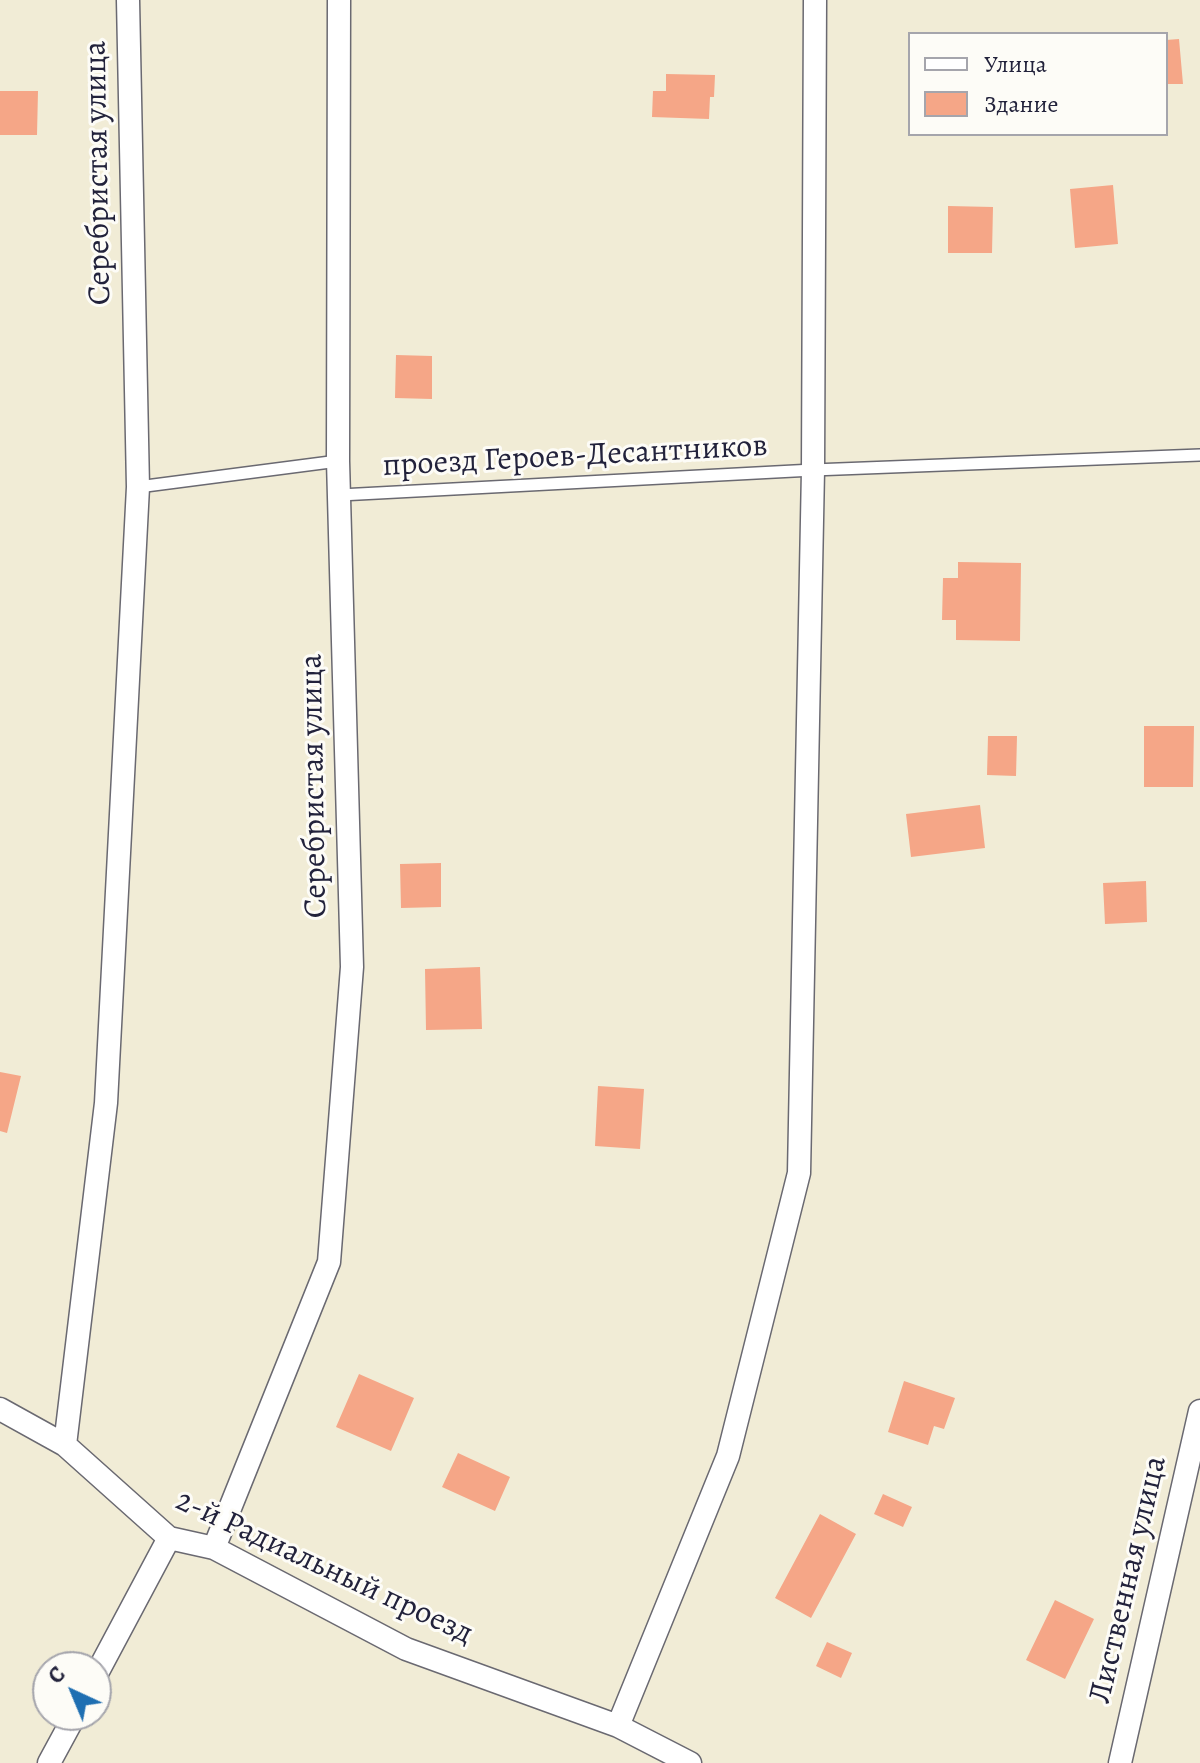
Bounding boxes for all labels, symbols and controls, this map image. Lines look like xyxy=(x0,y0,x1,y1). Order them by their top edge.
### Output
legend xyxy=(908,32,1168,136)
street label: Серебристая улица xyxy=(77,41,121,305)
text: Улица xyxy=(984,48,1047,80)
text: Здание xyxy=(984,88,1059,120)
street label: проезд Героев-Десантников xyxy=(381,428,769,486)
street label: Серебристая улица xyxy=(293,654,337,918)
street label: Лиственная улица xyxy=(1082,1453,1176,1707)
street label: 2-й Радиальный проезд xyxy=(169,1482,479,1654)
north arrow xyxy=(32,1651,112,1731)
text: С xyxy=(41,1660,72,1691)

